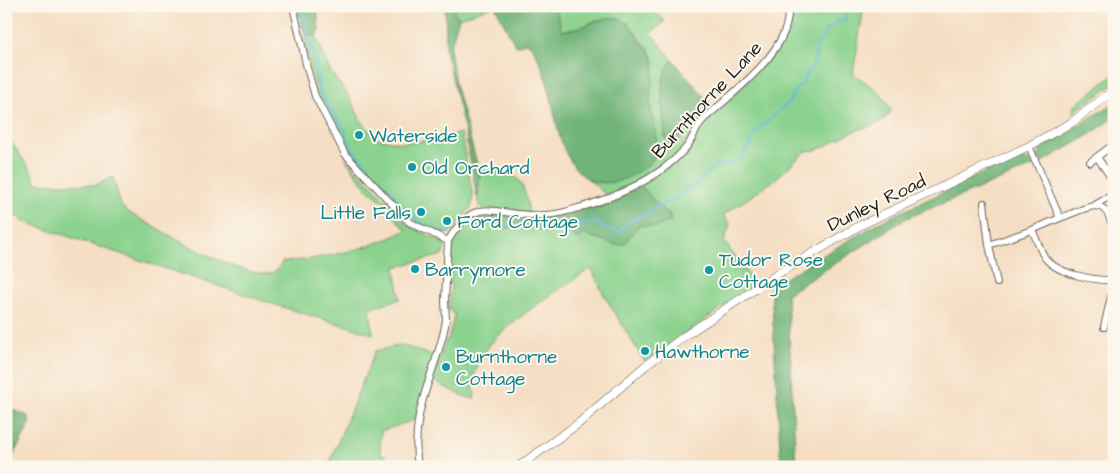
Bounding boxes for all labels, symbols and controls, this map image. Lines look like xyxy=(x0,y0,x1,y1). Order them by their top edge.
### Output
street label: Burnthorne Lane xyxy=(646,35,769,165)
place label: Waterside xyxy=(369,123,457,150)
marker: Waterside xyxy=(353,129,365,141)
place label: Old Orchard xyxy=(422,155,530,182)
marker: Old Orchard xyxy=(406,161,418,173)
street label: Dunley Road xyxy=(823,168,931,240)
place label: Little Falls xyxy=(320,200,411,227)
marker: Little Falls xyxy=(415,206,427,218)
place label: Ford Cottage xyxy=(457,209,578,237)
marker: Ford Cottage xyxy=(441,215,453,227)
place label: Tudor Rose Cottage xyxy=(719,247,823,297)
place label: Barrymore xyxy=(425,257,526,285)
marker: Barrymore xyxy=(409,263,421,275)
marker: Tudor Rose Cottage xyxy=(703,264,715,276)
place label: Hawthorne xyxy=(655,339,750,366)
place label: Burnthorne Cottage xyxy=(456,344,557,394)
marker: Hawthorne xyxy=(639,345,651,357)
marker: Burnthorne Cottage xyxy=(440,361,452,373)

